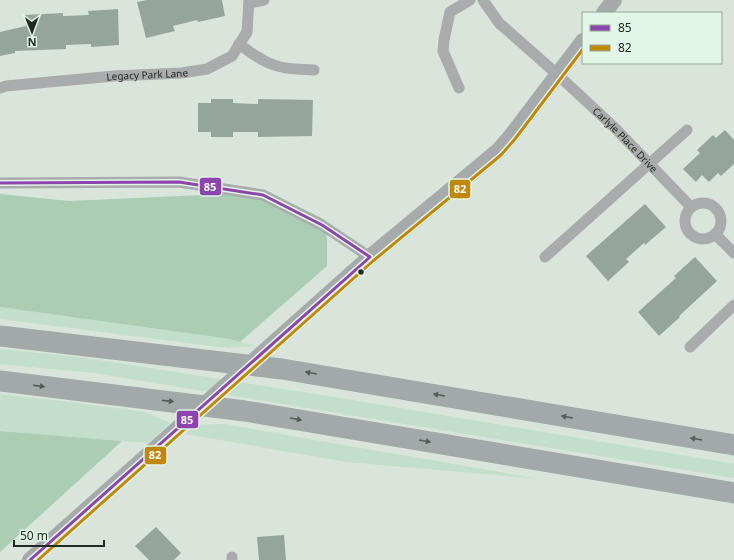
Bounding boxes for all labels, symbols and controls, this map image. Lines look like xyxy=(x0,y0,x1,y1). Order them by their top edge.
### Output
north arrow xyxy=(12,12,52,52)
legend xyxy=(582,12,722,64)
text: 85 xyxy=(618,19,632,36)
text: N xyxy=(28,35,37,50)
text: 82 xyxy=(618,39,632,56)
street label: Legacy Park Lane xyxy=(106,65,189,84)
street label: Carlyle Place Drive xyxy=(590,104,661,176)
line badge: 85 xyxy=(199,177,222,196)
text: 85 xyxy=(204,179,216,194)
line badge: 82 xyxy=(449,179,471,199)
text: 82 xyxy=(454,181,466,196)
unlabelled marker xyxy=(356,267,366,277)
one-way arrow xyxy=(305,370,317,376)
one-way arrow xyxy=(33,382,45,389)
one-way arrow xyxy=(433,392,445,398)
one-way arrow xyxy=(162,398,174,404)
line badge: 85 xyxy=(176,410,199,429)
text: 85 xyxy=(181,412,193,427)
one-way arrow xyxy=(561,414,573,420)
one-way arrow xyxy=(290,416,303,422)
one-way arrow xyxy=(689,435,702,441)
one-way arrow xyxy=(419,438,431,444)
line badge: 82 xyxy=(144,446,167,465)
text: 82 xyxy=(149,447,161,462)
scale bar xyxy=(14,522,104,548)
text: 50 m xyxy=(20,527,48,544)

